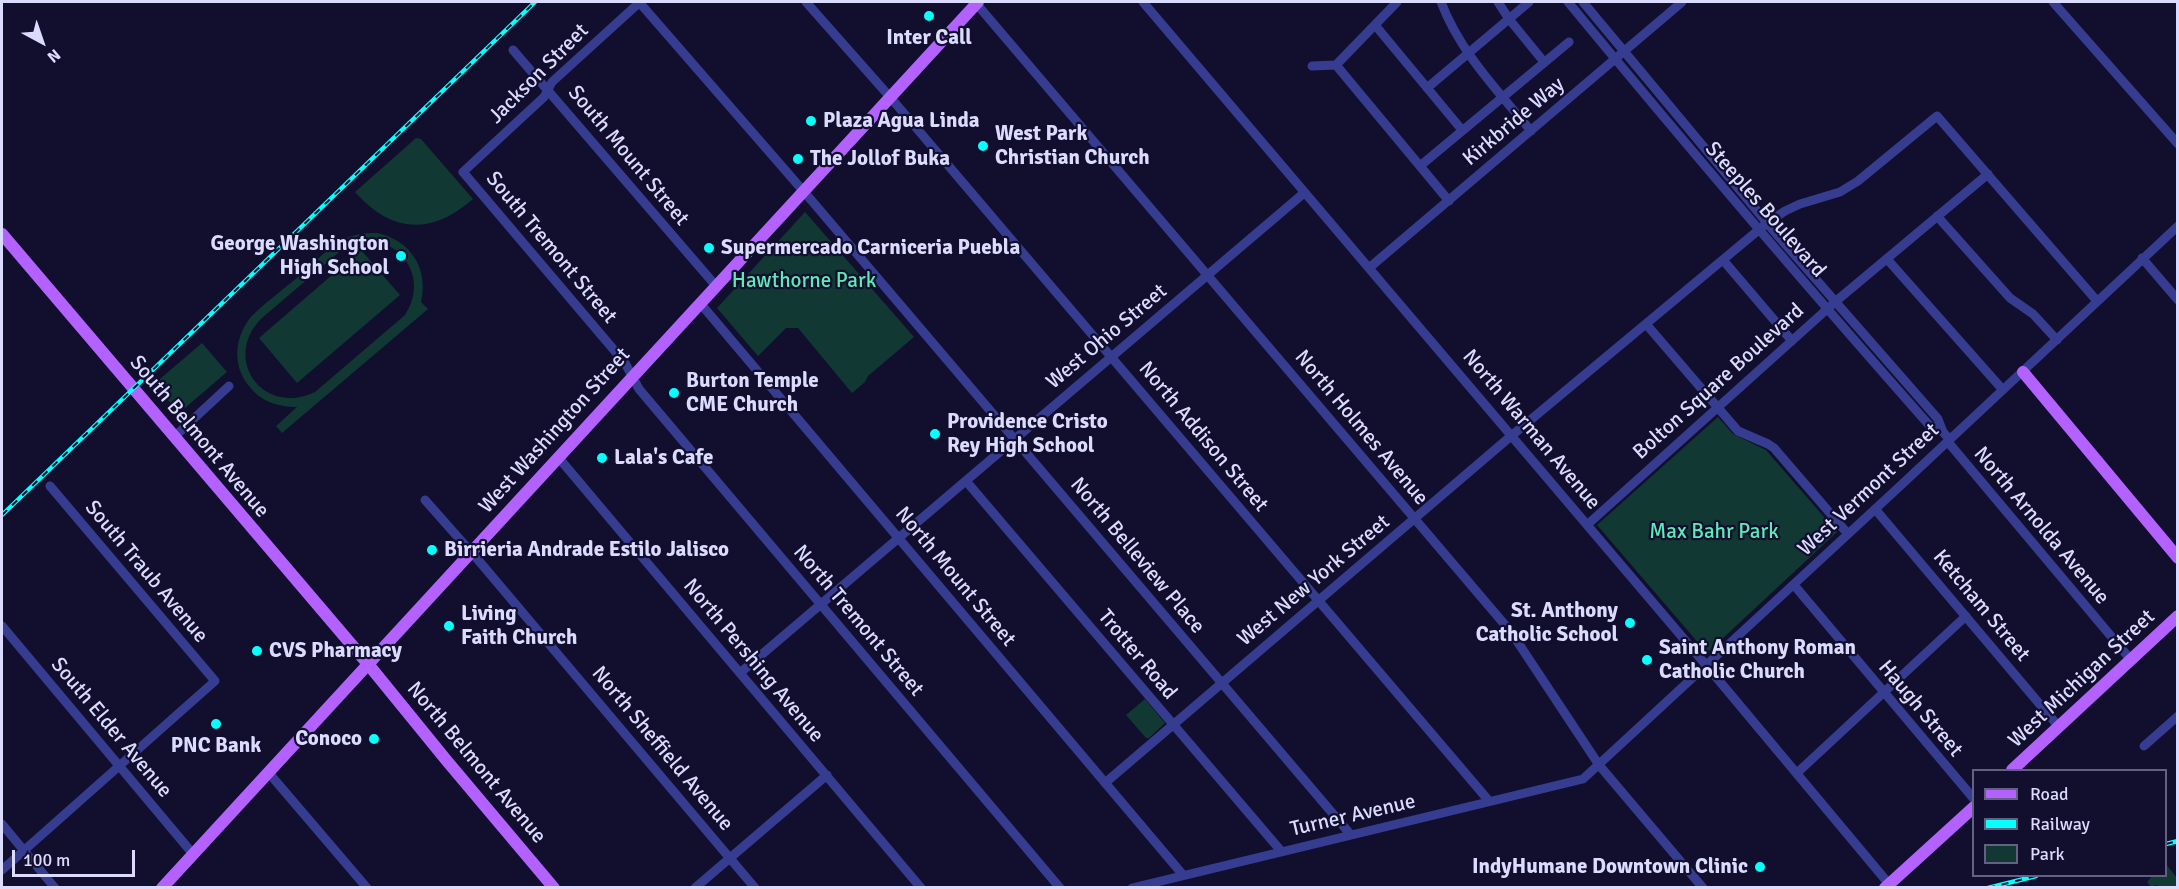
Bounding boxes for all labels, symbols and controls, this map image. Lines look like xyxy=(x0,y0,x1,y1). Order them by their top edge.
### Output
marker: Inter Call xyxy=(922,9,936,23)
north arrow xyxy=(12,12,72,72)
street label: Jackson Street xyxy=(484,19,594,129)
place label: Inter Call xyxy=(886,25,972,51)
text: N xyxy=(43,45,64,67)
street label: Kirkbride Way xyxy=(1458,72,1570,172)
street label: South Mount Street xyxy=(562,81,694,231)
place label: Plaza Agua Linda xyxy=(823,108,979,134)
marker: Plaza Agua Linda xyxy=(804,114,818,128)
place label: West Park Christian Church xyxy=(995,121,1150,171)
street label: Steeples Boulevard xyxy=(1699,137,1831,283)
marker: West Park Christian Church xyxy=(976,139,990,153)
place label: The Jollof Buka xyxy=(810,146,950,172)
marker: The Jollof Buka xyxy=(791,152,805,166)
street label: South Tremont Street xyxy=(480,167,622,329)
place label: George Washington High School xyxy=(211,231,389,281)
place label: Supermercado Carniceria Puebla xyxy=(721,235,1020,261)
marker: Supermercado Carniceria Puebla xyxy=(702,241,716,255)
marker: George Washington High School xyxy=(394,249,408,263)
park label: Hawthorne Park xyxy=(732,268,876,294)
street label: West Ohio Street xyxy=(1041,279,1173,395)
street label: Bolton Square Boulevard xyxy=(1628,299,1810,465)
street label: West Washington Street xyxy=(474,343,636,519)
street label: North Holmes Avenue xyxy=(1289,345,1433,511)
street label: North Warman Avenue xyxy=(1457,345,1605,515)
street label: South Belmont Avenue xyxy=(124,351,274,523)
street label: North Addison Street xyxy=(1133,357,1273,517)
place label: Burton Temple CME Church xyxy=(686,368,819,418)
marker: Burton Temple CME Church xyxy=(667,386,681,400)
place label: Providence Cristo Rey High School xyxy=(947,409,1108,459)
street label: West Vermont Street xyxy=(1793,418,1945,562)
marker: Providence Cristo Rey High School xyxy=(928,427,942,441)
street label: North Arnolda Avenue xyxy=(1968,442,2114,610)
place label: Lala's Cafe xyxy=(614,445,713,471)
marker: Lala's Cafe xyxy=(595,451,609,465)
street label: North Belleview Place xyxy=(1064,473,1210,639)
street label: South Traub Avenue xyxy=(79,496,213,648)
street label: North Mount Street xyxy=(889,502,1021,652)
street label: West New York Street xyxy=(1233,510,1395,652)
park label: Max Bahr Park xyxy=(1649,519,1779,545)
place label: Birrieria Andrade Estilo Jalisco xyxy=(444,537,729,563)
street label: North Tremont Street xyxy=(787,540,929,702)
marker: Birrieria Andrade Estilo Jalisco xyxy=(425,543,439,557)
street label: Ketcham Street xyxy=(1927,545,2035,667)
street label: North Pershing Avenue xyxy=(677,574,829,748)
place label: St. Anthony Catholic School xyxy=(1476,598,1618,648)
place label: Living Faith Church xyxy=(461,601,577,651)
street label: Trotter Road xyxy=(1092,605,1182,705)
street label: West Michigan Street xyxy=(2004,605,2160,753)
marker: St. Anthony Catholic School xyxy=(1623,616,1637,630)
marker: Living Faith Church xyxy=(442,619,456,633)
place label: Saint Anthony Roman Catholic Church xyxy=(1659,635,1856,685)
place label: CVS Pharmacy xyxy=(269,638,402,664)
marker: CVS Pharmacy xyxy=(250,644,264,658)
street label: South Elder Avenue xyxy=(45,653,177,803)
marker: Saint Anthony Roman Catholic Church xyxy=(1640,653,1654,667)
street label: Haugh Street xyxy=(1872,656,1968,762)
street label: North Sheffield Avenue xyxy=(586,662,738,836)
street label: North Belmont Avenue xyxy=(401,677,551,849)
marker: PNC Bank xyxy=(209,717,223,731)
place label: Conoco xyxy=(295,726,362,752)
marker: Conoco xyxy=(367,732,381,746)
place label: PNC Bank xyxy=(171,733,261,759)
legend xyxy=(1972,769,2167,877)
text: Road xyxy=(2030,783,2069,805)
street label: Turner Avenue xyxy=(1288,789,1418,843)
text: Railway xyxy=(2030,813,2090,835)
scale bar xyxy=(15,838,138,876)
text: Park xyxy=(2030,843,2065,865)
text: 100 m xyxy=(23,849,70,871)
place label: IndyHumane Downtown Clinic xyxy=(1472,854,1748,880)
marker: IndyHumane Downtown Clinic xyxy=(1753,860,1767,874)

